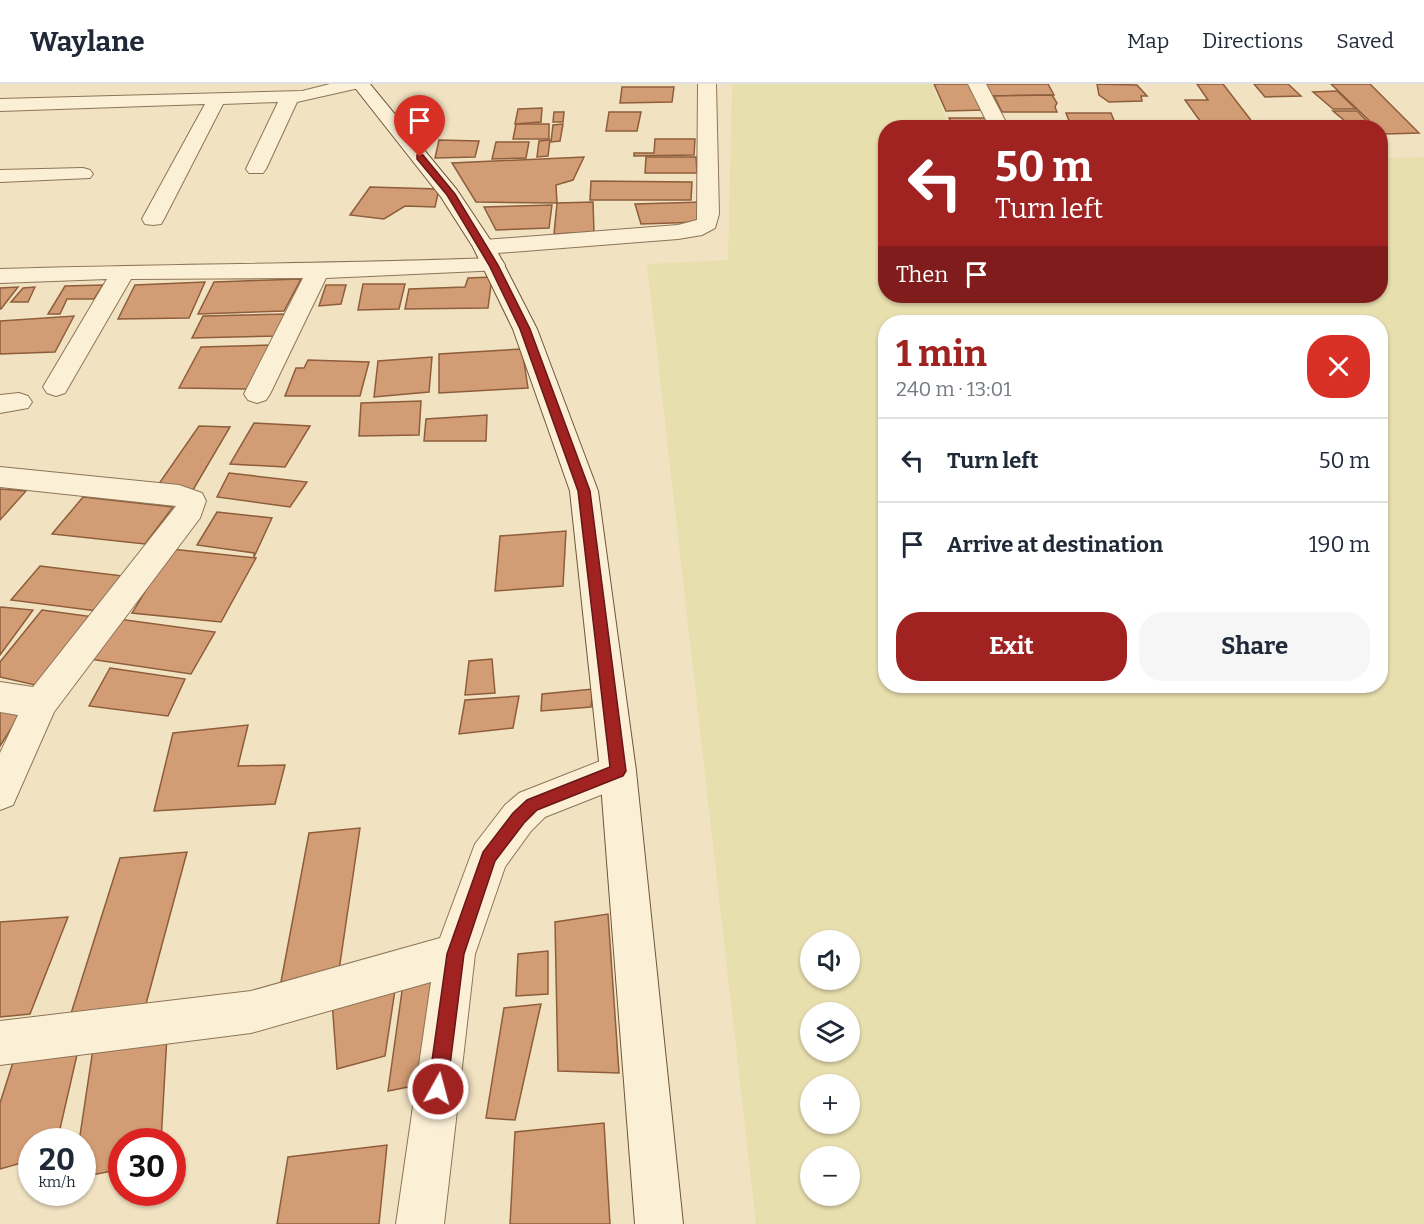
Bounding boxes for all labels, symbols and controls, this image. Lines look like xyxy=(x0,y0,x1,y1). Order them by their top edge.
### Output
text: Waylane xyxy=(30,25,145,58)
text: Map xyxy=(1127,28,1169,54)
text: Directions xyxy=(1202,28,1303,54)
text: Saved xyxy=(1336,28,1394,54)
pin xyxy=(394,95,445,157)
icon: arrive xyxy=(403,104,436,137)
text: 50 m xyxy=(995,142,1092,192)
icon: left xyxy=(896,144,974,222)
text: Turn left xyxy=(995,193,1103,225)
icon: arrive xyxy=(960,258,993,291)
text: Then xyxy=(896,261,948,288)
text: 1 min xyxy=(896,332,987,376)
button: close xyxy=(1307,335,1370,398)
text: 240 m · 13:01 xyxy=(896,377,1011,401)
icon: left xyxy=(896,444,929,477)
text: Turn left xyxy=(947,447,1039,474)
text: 50 m xyxy=(1319,447,1370,474)
icon: arrive xyxy=(896,528,929,561)
text: Arrive at destination xyxy=(947,531,1163,558)
text: 190 m xyxy=(1309,531,1370,558)
button: Exit xyxy=(896,612,1127,681)
button: Share xyxy=(1139,612,1370,681)
map controls xyxy=(800,930,860,1206)
button: sound xyxy=(800,930,860,990)
button: layers xyxy=(800,1002,860,1062)
position arrow xyxy=(406,1057,470,1121)
button: + xyxy=(800,1074,860,1134)
speed limit sign: 30 xyxy=(108,1128,186,1206)
text: 20 xyxy=(39,1142,75,1178)
button: − xyxy=(800,1146,860,1206)
text: km/h xyxy=(38,1173,76,1191)

